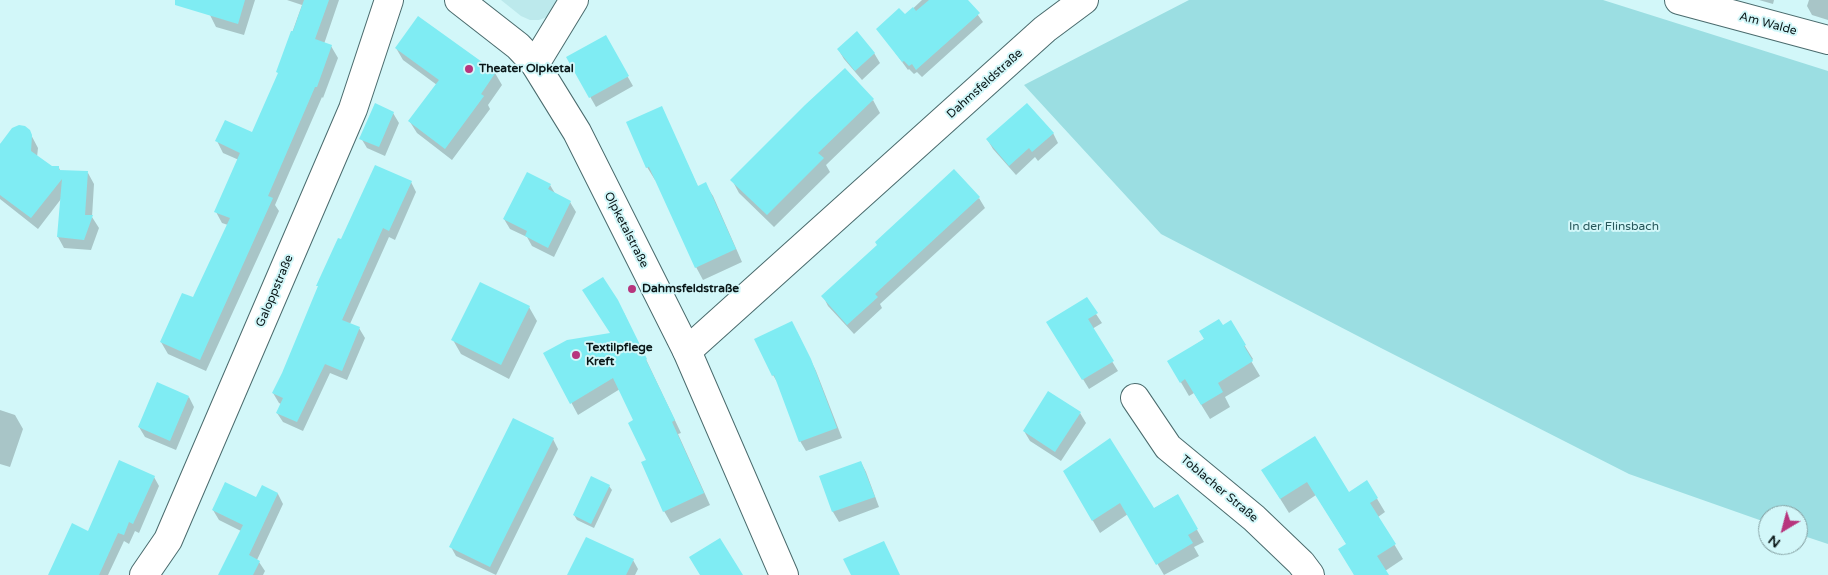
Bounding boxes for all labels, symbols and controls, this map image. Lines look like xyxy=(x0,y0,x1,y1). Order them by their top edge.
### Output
street label: Am Walde xyxy=(1738,9,1798,39)
street label: Dahmsfeldstraße xyxy=(944,46,1026,122)
place label: Theater Olpketal xyxy=(479,62,574,76)
marker: Theater Olpketal xyxy=(463,63,475,75)
street label: Olpketalstraße xyxy=(601,190,651,270)
park label: In der Flinsbach xyxy=(1569,220,1659,234)
street label: Galoppstraße xyxy=(253,253,297,329)
place label: Dahmsfeldstraße xyxy=(642,282,739,296)
marker: Dahmsfeldstraße xyxy=(626,283,638,295)
place label: Textilpflege Kreft xyxy=(586,341,653,369)
marker: Textilpflege Kreft xyxy=(570,349,582,361)
street label: Toblacher Straße xyxy=(1177,452,1261,526)
north arrow xyxy=(1758,505,1808,555)
text: N xyxy=(1765,531,1784,552)

